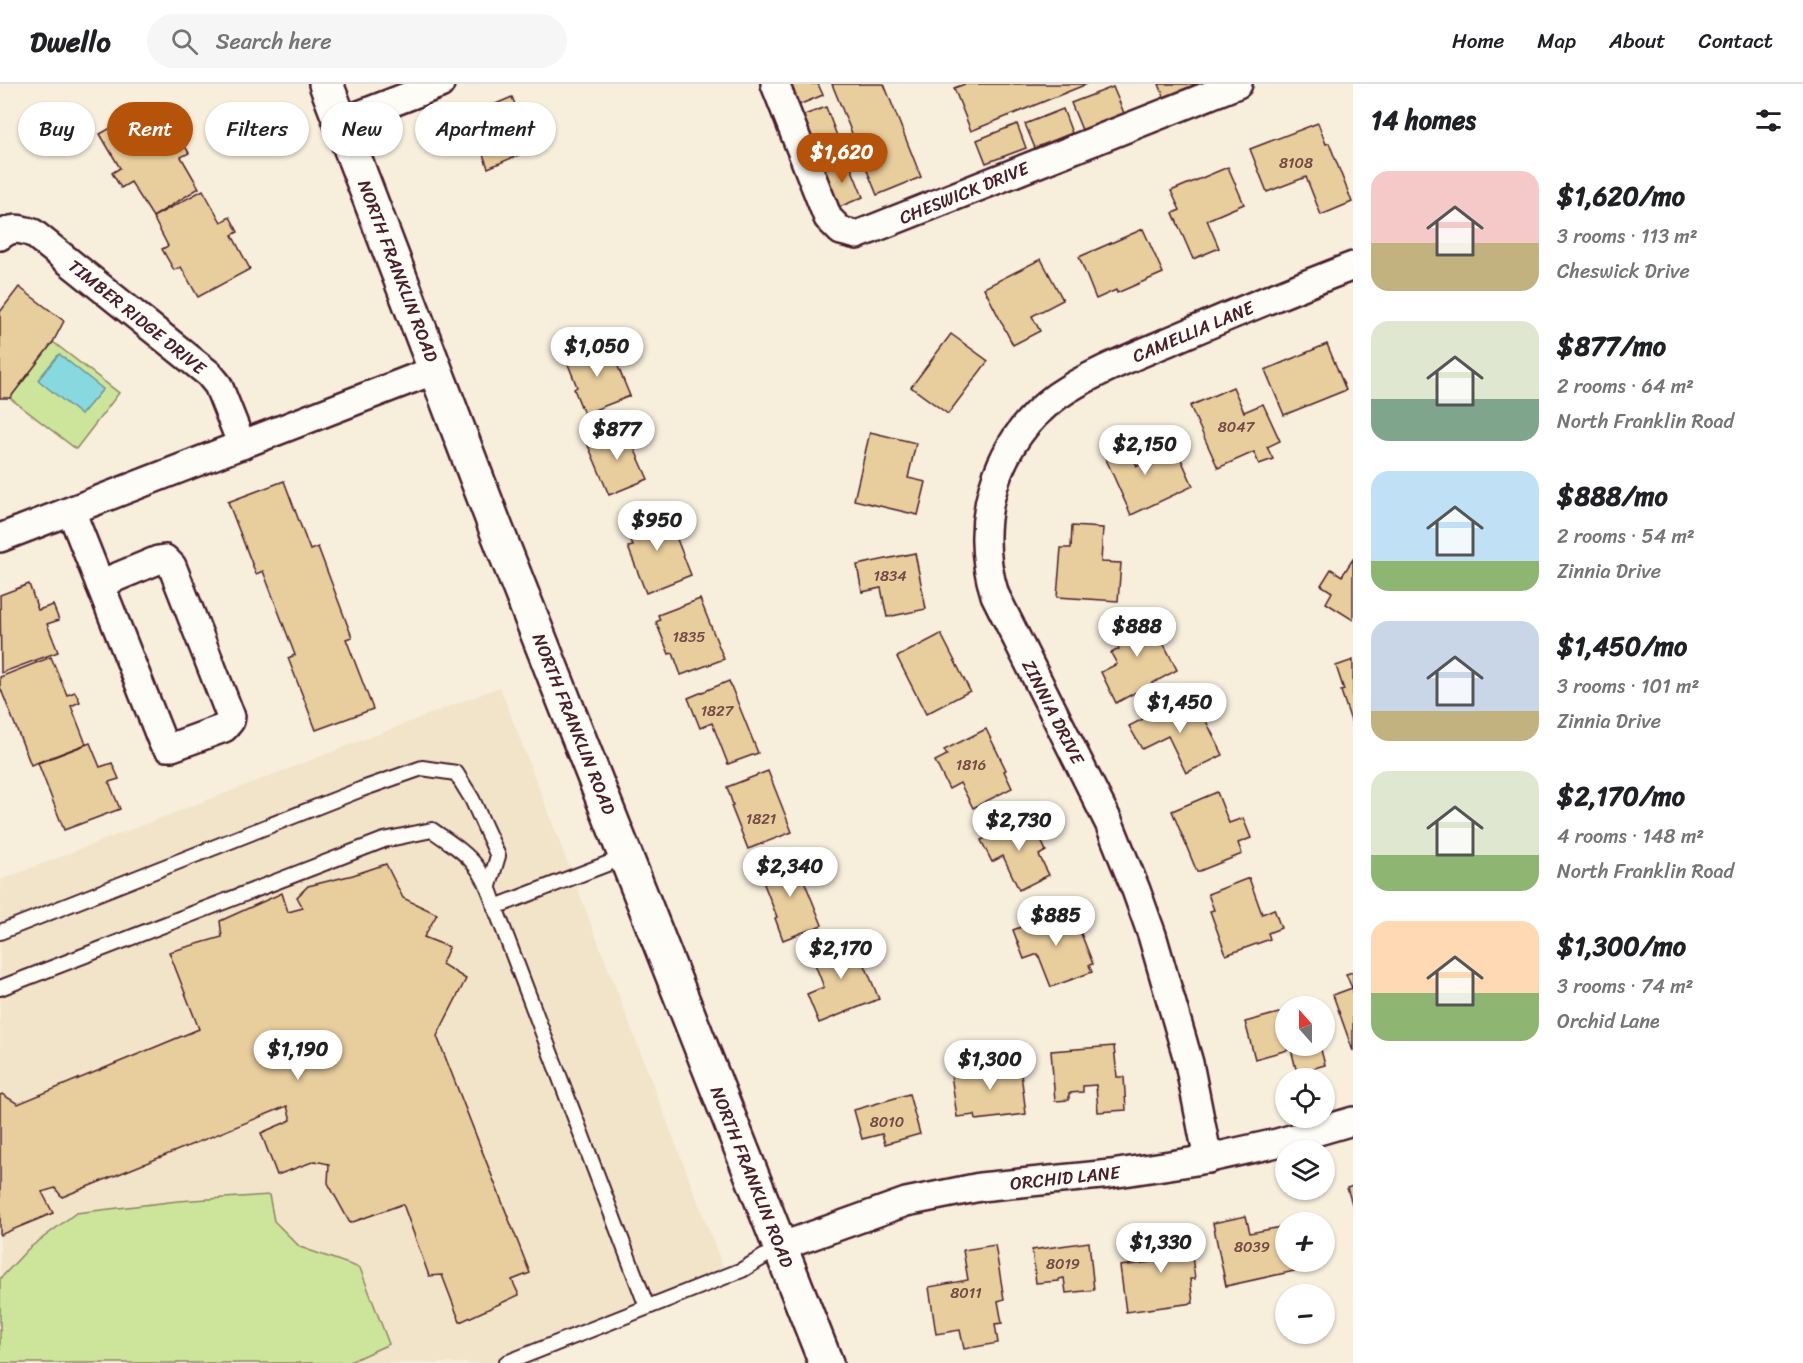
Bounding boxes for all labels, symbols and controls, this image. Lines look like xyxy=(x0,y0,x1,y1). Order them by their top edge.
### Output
search box xyxy=(147,14,567,68)
text: Dwello xyxy=(30,17,111,66)
text: Search here xyxy=(216,22,332,61)
text: Home xyxy=(1452,22,1504,60)
text: Map xyxy=(1537,22,1576,60)
text: About xyxy=(1609,22,1666,60)
text: Contact xyxy=(1699,22,1773,60)
icon: search xyxy=(168,25,201,58)
text: 14 homes xyxy=(1371,97,1476,143)
chip: Buy xyxy=(18,102,95,156)
chip: Rent xyxy=(107,102,193,156)
chip: Filters xyxy=(205,102,309,156)
chip: New xyxy=(321,102,403,156)
chip: Apartment xyxy=(415,102,556,156)
icon: filters xyxy=(1752,104,1785,137)
pin: $1,620 xyxy=(793,133,891,184)
text: $1,620 xyxy=(811,135,873,170)
house number: 8108 xyxy=(1279,150,1313,176)
street label: CHESWICK DRIVE xyxy=(894,152,1035,234)
text: $1,620/mo xyxy=(1557,173,1685,219)
street label: NORTH FRANKLIN ROAD xyxy=(348,175,448,367)
icon: home xyxy=(1419,195,1491,267)
text: 3 rooms · 113 m² xyxy=(1557,219,1698,254)
street label: TIMBER RIDGE DRIVE xyxy=(61,251,214,384)
text: Cheswick Drive xyxy=(1557,254,1690,289)
street label: CAMELLIA LANE xyxy=(1127,292,1260,372)
text: $877/mo xyxy=(1557,323,1666,369)
pin: $1,050 xyxy=(548,327,646,378)
text: $1,050 xyxy=(565,329,629,364)
icon: home xyxy=(1419,345,1491,417)
text: 2 rooms · 64 m² xyxy=(1557,369,1694,404)
text: North Franklin Road xyxy=(1557,404,1734,439)
pin: $877 xyxy=(581,410,653,461)
text: $877 xyxy=(593,412,641,447)
house number: 8047 xyxy=(1218,414,1256,440)
pin: $2,150 xyxy=(1096,425,1194,476)
text: $2,150 xyxy=(1113,427,1177,462)
text: $888/mo xyxy=(1557,473,1668,519)
icon: home xyxy=(1419,495,1491,567)
pin: $950 xyxy=(621,501,693,552)
text: $950 xyxy=(632,503,682,538)
text: 2 rooms · 54 m² xyxy=(1557,519,1695,554)
text: Zinnia Drive xyxy=(1557,554,1661,589)
house number: 1834 xyxy=(873,563,907,589)
pin: $888 xyxy=(1101,607,1173,658)
text: $888 xyxy=(1112,609,1162,644)
text: $1,450/mo xyxy=(1557,623,1687,669)
house number: 1835 xyxy=(673,624,705,650)
street label: NORTH FRANKLIN ROAD xyxy=(523,628,625,820)
icon: home xyxy=(1419,645,1491,717)
street label: ZINNIA DRIVE xyxy=(1013,654,1094,771)
text: 3 rooms · 101 m² xyxy=(1557,669,1699,704)
pin: $1,450 xyxy=(1131,683,1229,734)
text: $1,450 xyxy=(1148,685,1212,720)
house number: 1827 xyxy=(701,698,735,724)
text: Zinnia Drive xyxy=(1557,704,1661,739)
house number: 1816 xyxy=(956,752,986,778)
text: $2,170/mo xyxy=(1557,773,1685,819)
icon: home xyxy=(1419,795,1491,867)
pin: $2,730 xyxy=(970,801,1068,852)
text: $2,730 xyxy=(986,803,1052,838)
house number: 1821 xyxy=(746,806,776,832)
text: 4 rooms · 148 m² xyxy=(1557,819,1704,854)
pin: $2,340 xyxy=(741,847,839,898)
text: $2,340 xyxy=(757,849,823,884)
text: North Franklin Road xyxy=(1557,854,1734,889)
pin: $885 xyxy=(1020,896,1092,947)
text: $885 xyxy=(1031,898,1081,933)
text: $1,300/mo xyxy=(1557,923,1686,969)
pin: $2,170 xyxy=(792,929,890,980)
text: $2,170 xyxy=(809,931,873,966)
icon: home xyxy=(1419,945,1491,1017)
text: 3 rooms · 74 m² xyxy=(1557,969,1693,1004)
north arrow xyxy=(1275,996,1335,1056)
map controls xyxy=(1275,996,1335,1344)
text: Orchid Lane xyxy=(1557,1004,1660,1039)
pin: $1,190 xyxy=(249,1030,347,1081)
text: $1,190 xyxy=(268,1032,328,1067)
pin: $1,300 xyxy=(941,1040,1039,1091)
text: $1,300 xyxy=(958,1042,1022,1077)
button: locate xyxy=(1275,1068,1335,1128)
street label: NORTH FRANKLIN ROAD xyxy=(701,1081,803,1273)
house number: 8010 xyxy=(870,1109,904,1135)
button: layers xyxy=(1275,1140,1335,1200)
street label: ORCHID LANE xyxy=(1009,1156,1122,1200)
button: + xyxy=(1275,1212,1335,1272)
pin: $1,330 xyxy=(1112,1223,1210,1274)
text: $1,330 xyxy=(1130,1225,1192,1260)
house number: 8039 xyxy=(1234,1234,1270,1260)
house number: 8019 xyxy=(1046,1251,1080,1277)
house number: 8011 xyxy=(950,1280,982,1306)
button: − xyxy=(1275,1284,1335,1344)

